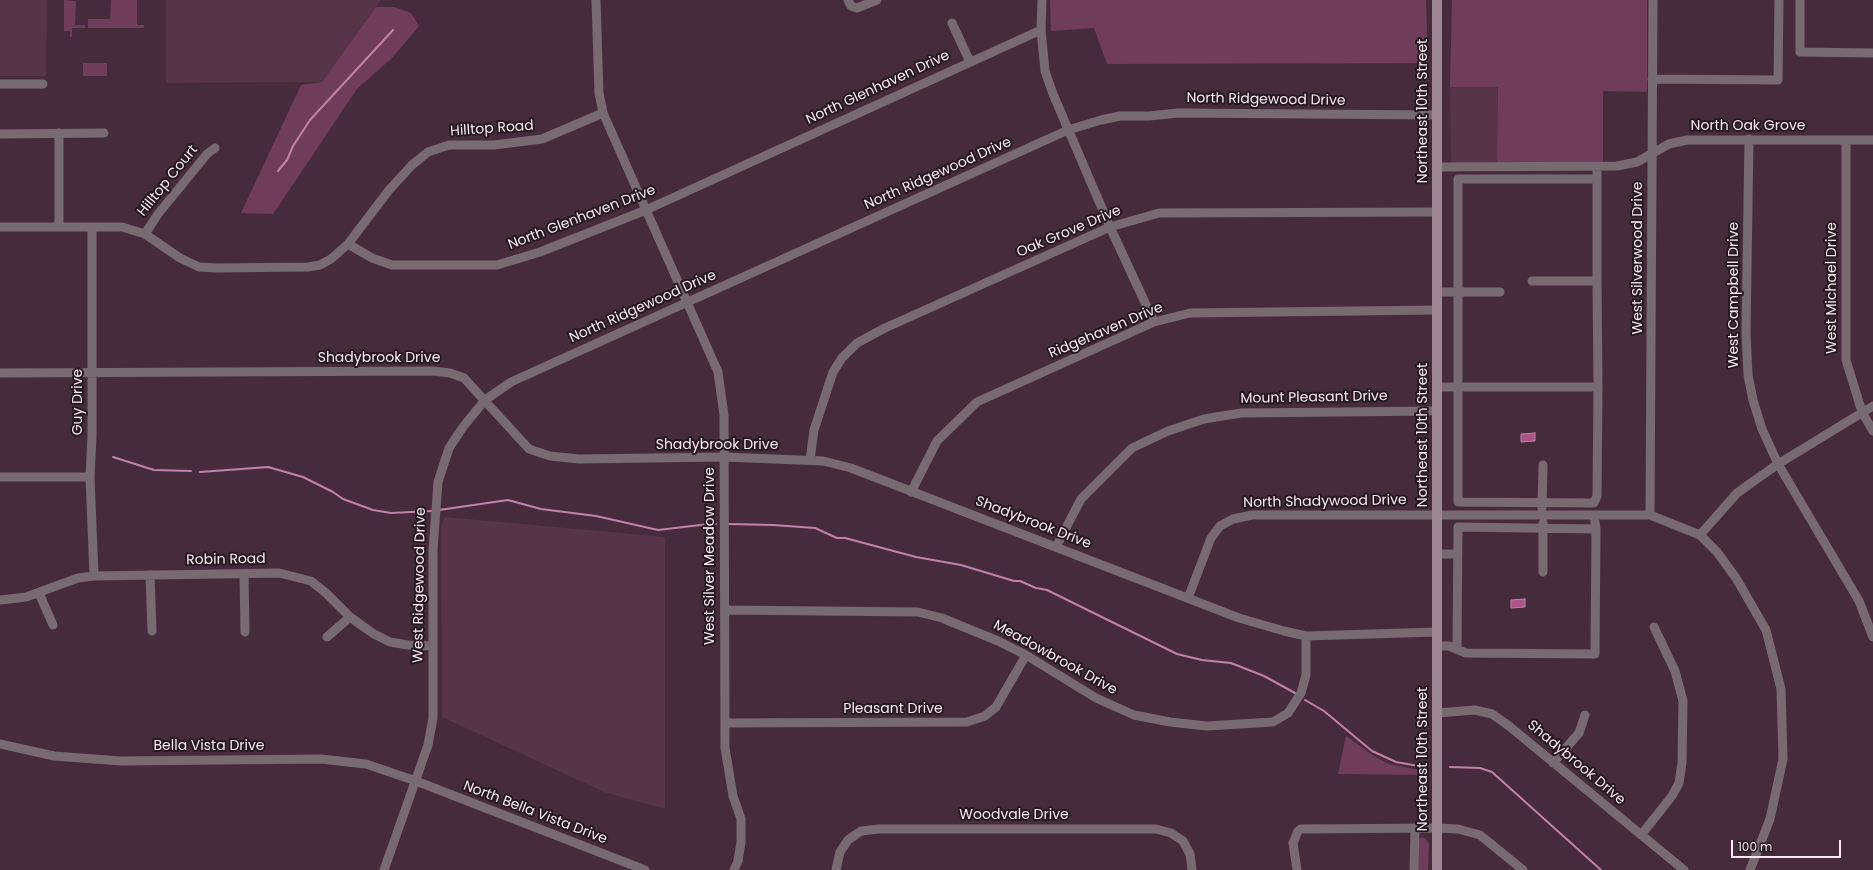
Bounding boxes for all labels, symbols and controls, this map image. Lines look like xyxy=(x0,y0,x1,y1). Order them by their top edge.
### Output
street label: Northeast 10th Street xyxy=(1415,39,1431,183)
street label: North Glenhaven Drive xyxy=(804,47,952,129)
street label: North Ridgewood Drive xyxy=(1186,90,1346,110)
street label: Hilltop Road xyxy=(450,118,534,140)
street label: North Oak Grove xyxy=(1691,118,1805,134)
street label: North Ridgewood Drive xyxy=(862,134,1014,214)
street label: Hilltop Court xyxy=(134,142,202,220)
street label: West Silverwood Drive xyxy=(1630,181,1646,335)
street label: North Glenhaven Drive xyxy=(506,182,658,254)
street label: Oak Grove Drive xyxy=(1014,202,1124,262)
street label: West Campbell Drive xyxy=(1726,222,1742,368)
street label: West Michael Drive xyxy=(1824,222,1840,354)
street label: North Ridgewood Drive xyxy=(567,267,719,347)
street label: Ridgehaven Drive xyxy=(1046,299,1166,363)
street label: Shadybrook Drive xyxy=(318,350,440,366)
street label: Northeast 10th Street xyxy=(1415,363,1431,507)
street label: Guy Drive xyxy=(70,369,86,435)
street label: Mount Pleasant Drive xyxy=(1240,388,1388,408)
street label: Shadybrook Drive xyxy=(656,437,778,453)
street label: West Silver Meadow Drive xyxy=(702,467,718,645)
street label: North Shadywood Drive xyxy=(1243,492,1407,512)
street label: Shadybrook Drive xyxy=(973,493,1093,553)
street label: West Ridgewood Drive xyxy=(410,507,430,663)
street label: Robin Road xyxy=(186,551,266,569)
street label: Meadowbrook Drive xyxy=(990,617,1120,699)
street label: Northeast 10th Street xyxy=(1415,687,1431,831)
street label: Pleasant Drive xyxy=(843,701,943,717)
street label: Shadybrook Drive xyxy=(1524,717,1628,809)
street label: Bella Vista Drive xyxy=(154,738,264,754)
street label: North Bella Vista Drive xyxy=(461,778,609,848)
street label: Woodvale Drive xyxy=(959,807,1069,823)
scale bar xyxy=(1733,832,1843,858)
text: 100 m xyxy=(1738,838,1772,855)

